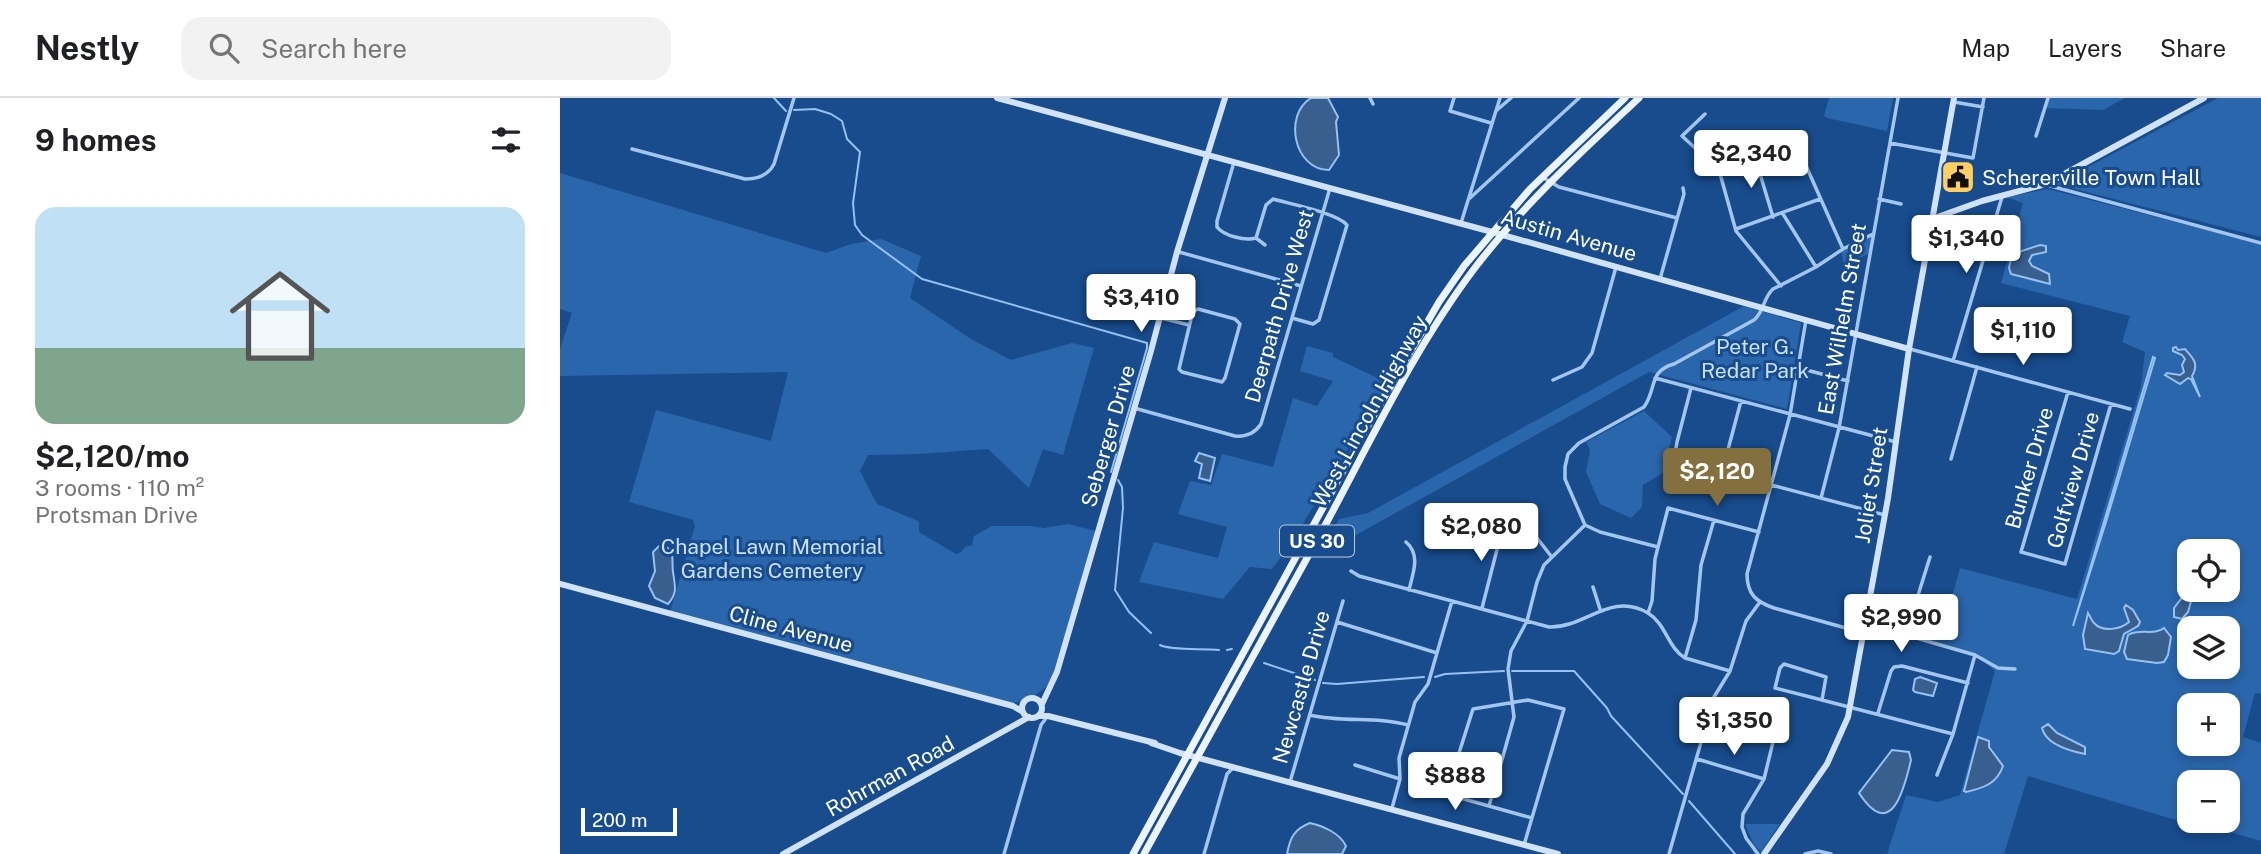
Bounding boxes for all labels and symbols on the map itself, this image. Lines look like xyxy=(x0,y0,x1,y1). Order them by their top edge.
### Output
pin: $2,340 xyxy=(1694,130,1808,190)
public building icon: Schererville Town Hall xyxy=(1939,158,1977,196)
place label: Schererville Town Hall xyxy=(1982,165,2201,190)
street label: Austin Avenue xyxy=(1498,204,1640,266)
street label: Deerpath Drive West xyxy=(1239,207,1319,405)
pin: $1,340 xyxy=(1909,216,2023,275)
street label: East Wilhelm Street xyxy=(1813,221,1871,417)
pin: $3,410 xyxy=(1084,274,1198,334)
pin: $1,110 xyxy=(1966,308,2080,367)
street label: West Lincoln Highway xyxy=(1306,311,1432,511)
park label: Peter G. Redar Park xyxy=(1701,334,1809,383)
street label: Seberger Drive xyxy=(1076,362,1140,510)
street label: Bunker Drive xyxy=(2000,404,2058,532)
street label: Golfview Drive xyxy=(2042,409,2104,551)
street label: Joliet Street xyxy=(1849,425,1893,545)
pin: $2,120 xyxy=(1660,448,1774,508)
pin: $2,080 xyxy=(1424,504,1538,563)
road number: US 30 xyxy=(1280,526,1354,556)
park label: Chapel Lawn Memorial Gardens Cemetery xyxy=(661,534,883,583)
pin: $2,990 xyxy=(1844,594,1958,654)
street label: Cline Avenue xyxy=(726,600,856,658)
street label: Newcastle Drive xyxy=(1267,608,1335,766)
pin: $1,350 xyxy=(1677,698,1791,757)
street label: Rohrman Road xyxy=(822,730,958,822)
pin: $888 xyxy=(1414,752,1496,812)
scale bar xyxy=(581,805,677,837)

